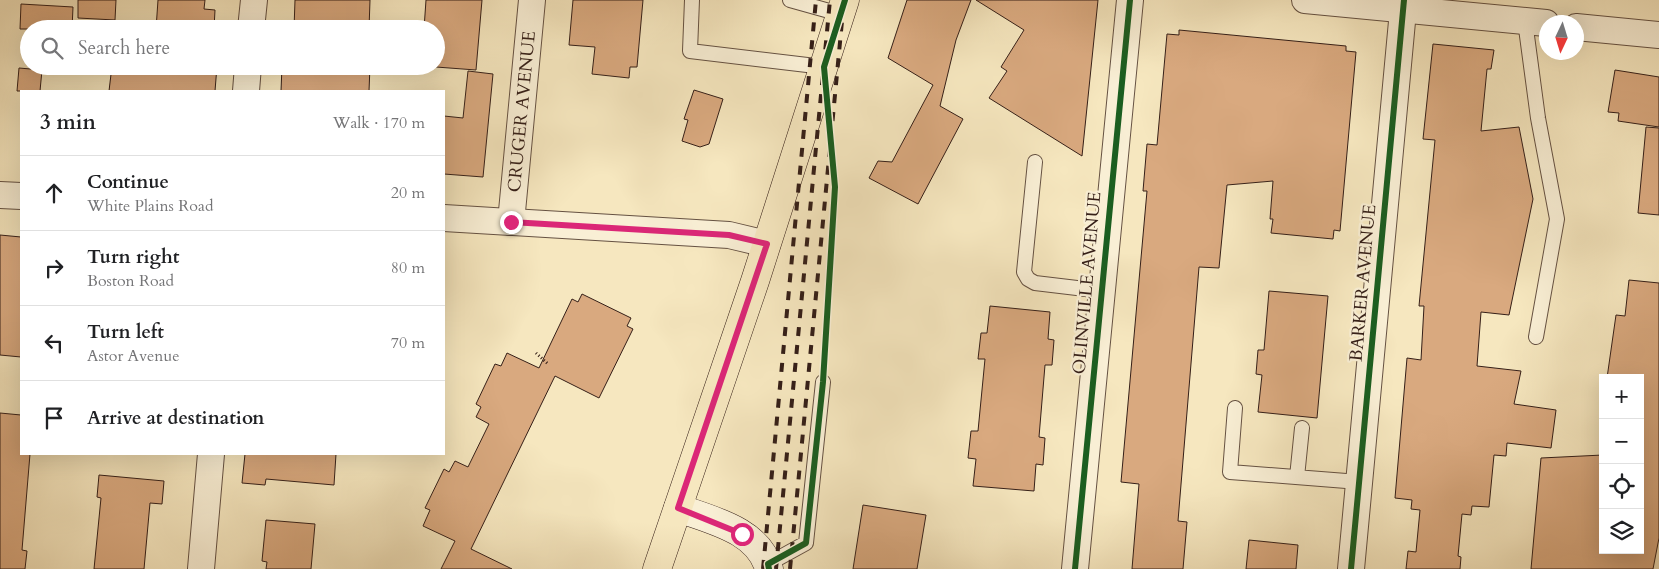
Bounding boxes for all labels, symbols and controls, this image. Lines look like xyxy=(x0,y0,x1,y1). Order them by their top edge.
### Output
north arrow xyxy=(1539,15,1584,60)
search box xyxy=(20,20,445,75)
street label: CRUGER AVENUE xyxy=(501,30,542,193)
icon: search xyxy=(38,34,66,62)
text: Search here xyxy=(78,35,170,61)
text: 3 min xyxy=(40,108,96,137)
text: Walk · 170 m xyxy=(333,112,425,134)
text: Continue xyxy=(87,169,169,195)
icon: ahead xyxy=(40,179,68,207)
text: 20 m xyxy=(391,182,425,204)
street label: OLINVILLE AVENUE xyxy=(1067,191,1107,375)
text: White Plains Road xyxy=(87,195,213,217)
street label: BARKER AVENUE xyxy=(1344,203,1382,363)
route end xyxy=(500,211,523,234)
text: Turn right xyxy=(87,244,179,270)
icon: right xyxy=(40,254,68,282)
text: 80 m xyxy=(391,257,425,279)
text: Boston Road xyxy=(87,270,174,292)
text: Turn left xyxy=(87,319,164,345)
icon: left xyxy=(40,329,68,357)
text: 70 m xyxy=(391,332,425,354)
text: Astor Avenue xyxy=(87,345,179,367)
map controls xyxy=(1599,374,1644,554)
button: + xyxy=(1599,374,1644,419)
icon: arrive xyxy=(40,404,68,432)
text: Arrive at destination xyxy=(87,405,264,431)
button: − xyxy=(1599,419,1644,464)
button: locate xyxy=(1599,464,1644,509)
button: layers xyxy=(1599,509,1644,554)
route start xyxy=(731,523,754,546)

